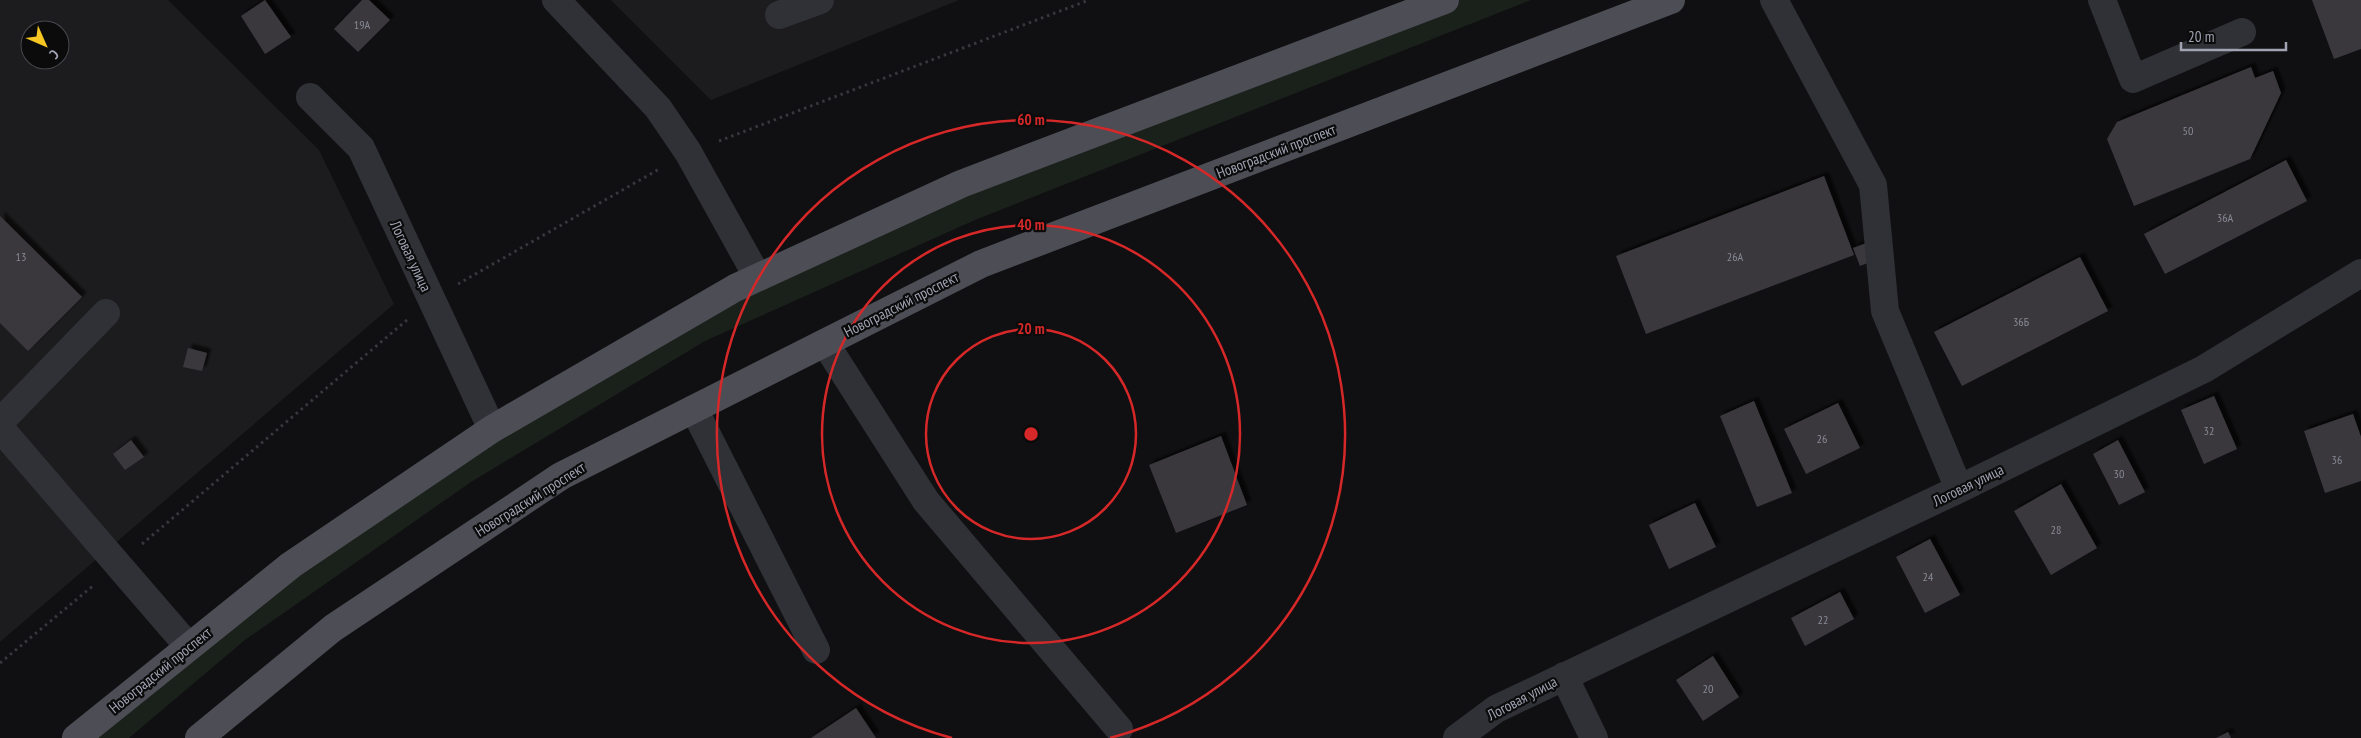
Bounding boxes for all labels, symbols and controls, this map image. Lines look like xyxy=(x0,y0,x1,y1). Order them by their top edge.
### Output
house number: 19А xyxy=(354,17,371,32)
north arrow xyxy=(20,20,70,70)
scale bar xyxy=(2181,20,2286,52)
text: 20 m xyxy=(2188,27,2214,46)
text: С xyxy=(45,46,63,63)
text: 60 m xyxy=(1017,110,1045,129)
street label: Новоградский проспект xyxy=(1214,119,1338,182)
house number: 50 xyxy=(2183,123,2193,138)
house number: 36А xyxy=(2217,210,2234,225)
text: 40 m xyxy=(1017,215,1045,234)
street label: Логовая улица xyxy=(386,216,436,295)
house number: 13 xyxy=(16,249,26,264)
house number: 26А xyxy=(1727,249,1744,264)
street label: Новоградский проспект xyxy=(840,267,962,341)
house number: 36Б xyxy=(2013,314,2029,329)
text: 20 m xyxy=(1017,319,1045,338)
house number: 32 xyxy=(2204,423,2214,438)
centre of rings xyxy=(1022,425,1040,443)
house number: 26 xyxy=(1817,431,1827,446)
house number: 36 xyxy=(2332,452,2342,467)
street label: Новоградский проспект xyxy=(471,457,589,540)
street label: Логовая улица xyxy=(1929,460,2007,511)
house number: 30 xyxy=(2114,466,2124,481)
house number: 28 xyxy=(2051,522,2061,537)
house number: 24 xyxy=(1923,569,1934,584)
house number: 22 xyxy=(1818,612,1828,627)
street label: Новоградский проспект xyxy=(105,623,215,717)
street label: Логовая улица xyxy=(1483,672,1560,725)
house number: 20 xyxy=(1703,681,1713,696)

